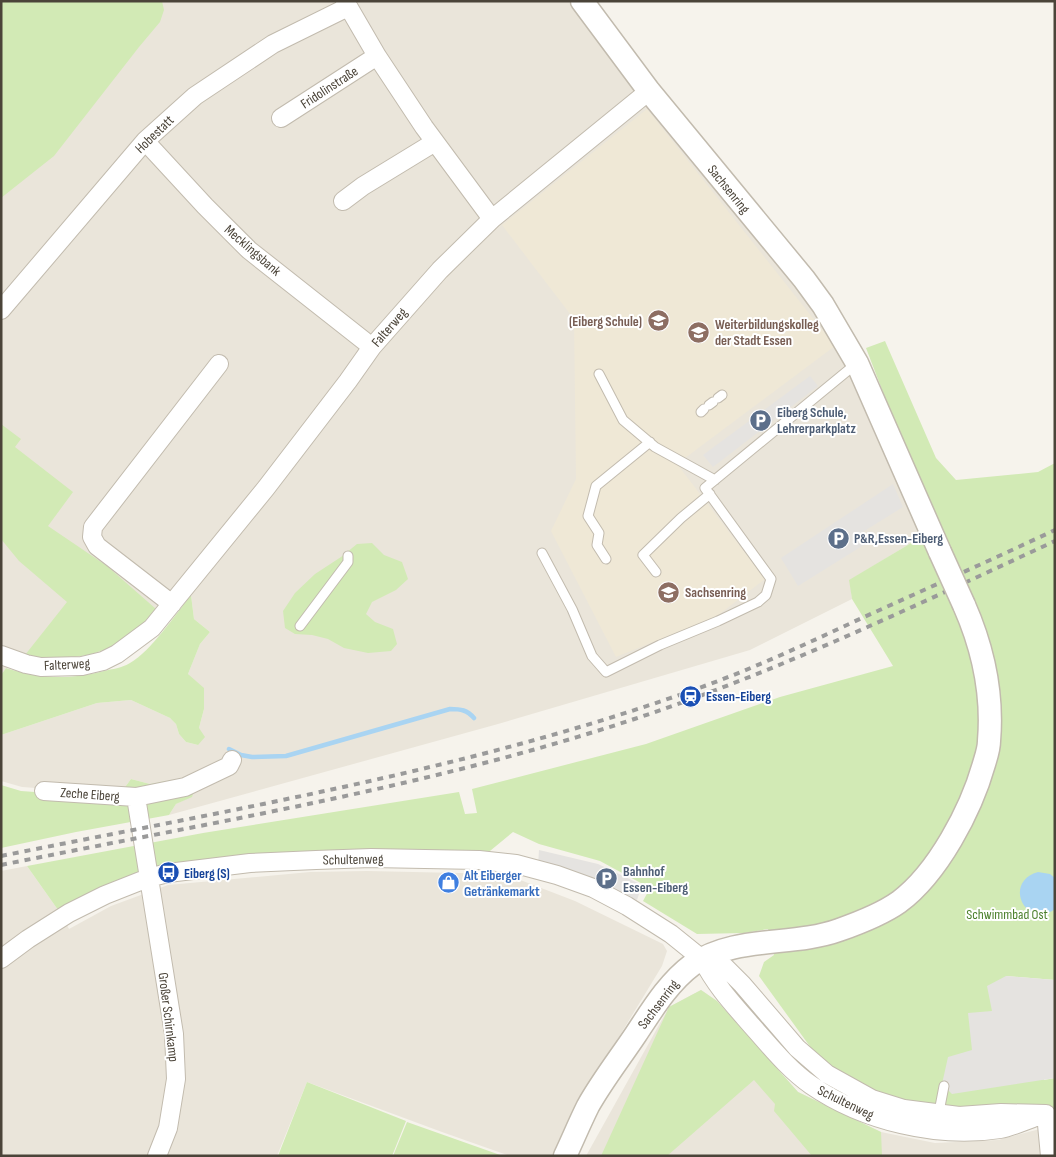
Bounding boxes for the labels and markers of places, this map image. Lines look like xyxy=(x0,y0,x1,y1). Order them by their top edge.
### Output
school or university icon: (Eiberg Schule) xyxy=(646,309,670,333)
place label: (Eiberg Schule) xyxy=(569,313,642,330)
place label: Weiterbildungskolleg der Stadt Essen xyxy=(715,316,819,349)
school or university icon: Weiterbildungskolleg der Stadt Essen xyxy=(687,320,711,344)
place label: Eiberg Schule, Lehrerparkplatz xyxy=(777,404,856,437)
parking icon: Eiberg Schule, Lehrerparkplatz xyxy=(749,408,773,432)
parking icon: P&R,Essen-Eiberg xyxy=(826,526,850,550)
place label: P&R,Essen-Eiberg xyxy=(854,530,943,547)
school or university icon: Sachsenring xyxy=(657,580,681,604)
place label: Sachsenring xyxy=(685,584,746,601)
station icon: Essen-Eiberg xyxy=(678,684,702,708)
place label: Essen-Eiberg xyxy=(706,688,771,705)
bus stop icon: Eiberg (S) xyxy=(156,861,180,885)
place label: Bahnhof Essen-Eiberg xyxy=(623,863,688,896)
place label: Eiberg (S) xyxy=(184,865,230,882)
place label: Alt Eiberger Getränkemarkt xyxy=(463,867,540,900)
parking icon: Bahnhof Essen-Eiberg xyxy=(595,867,619,891)
shop icon: Alt Eiberger Getränkemarkt xyxy=(436,871,460,895)

